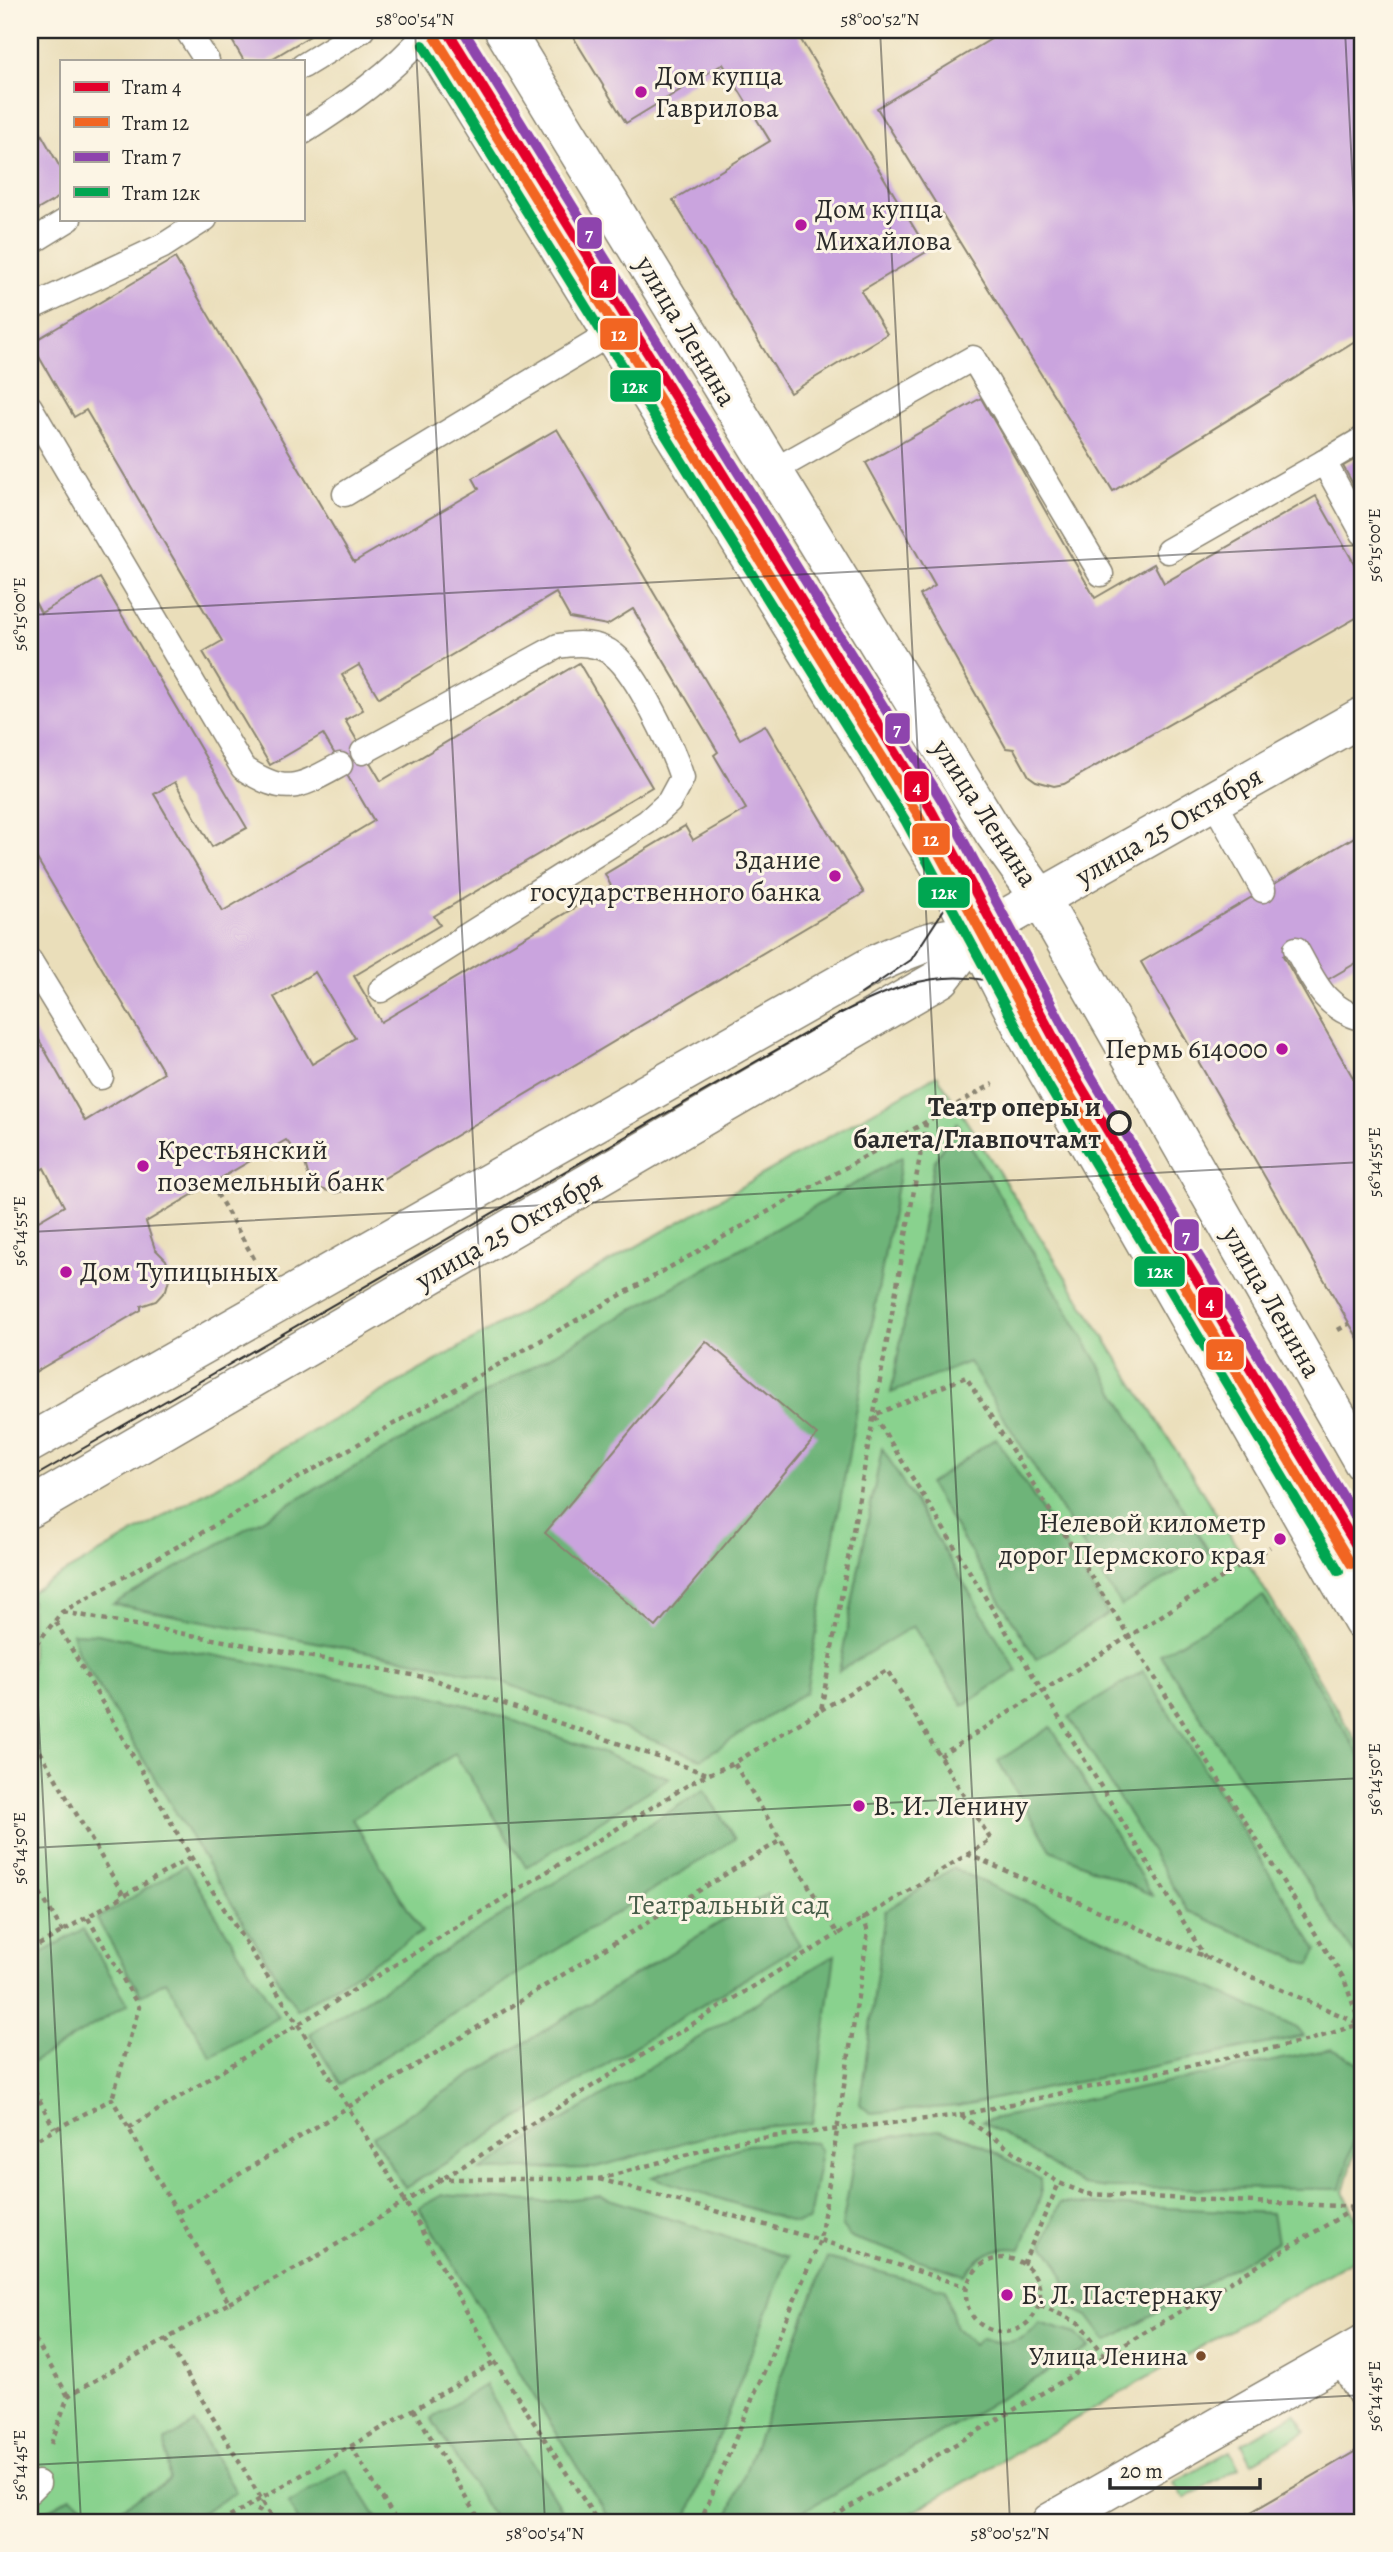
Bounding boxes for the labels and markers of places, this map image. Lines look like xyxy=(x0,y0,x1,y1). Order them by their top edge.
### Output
place label: Дом купца Гаврилова xyxy=(655,57,783,127)
marker: Дом купца Гаврилова xyxy=(633,84,649,100)
place label: Дом купца Михайлова xyxy=(815,190,952,260)
marker: Дом купца Михайлова xyxy=(793,217,809,233)
place label: Здание государственного банка xyxy=(529,841,821,911)
marker: Здание государственного банка xyxy=(827,868,843,884)
place label: Пермь 614000 xyxy=(1105,1030,1268,1068)
marker: Пермь 614000 xyxy=(1274,1041,1290,1057)
place label: Театр оперы и балета/Главпочтамт xyxy=(853,1088,1101,1158)
marker: Театр оперы и балета/Главпочтамт xyxy=(1107,1111,1131,1135)
place label: Крестьянский поземельный банк xyxy=(157,1131,385,1201)
marker: Крестьянский поземельный банк xyxy=(135,1158,151,1174)
place label: Дом Тупицыных xyxy=(80,1253,278,1291)
marker: Дом Тупицыных xyxy=(58,1264,74,1280)
place label: Нелевой километр дорог Пермского края xyxy=(998,1504,1266,1574)
marker: Нелевой километр дорог Пермского края xyxy=(1272,1531,1288,1547)
place label: В. И. Ленину xyxy=(873,1787,1028,1825)
marker: В. И. Ленину xyxy=(851,1798,867,1814)
place label: Б. Л. Пастернаку xyxy=(1021,2276,1223,2314)
marker: Б. Л. Пастернаку xyxy=(999,2287,1015,2303)
place label: Улица Ленина xyxy=(1029,2339,1188,2374)
marker: Улица Ленина xyxy=(1194,2349,1208,2363)

